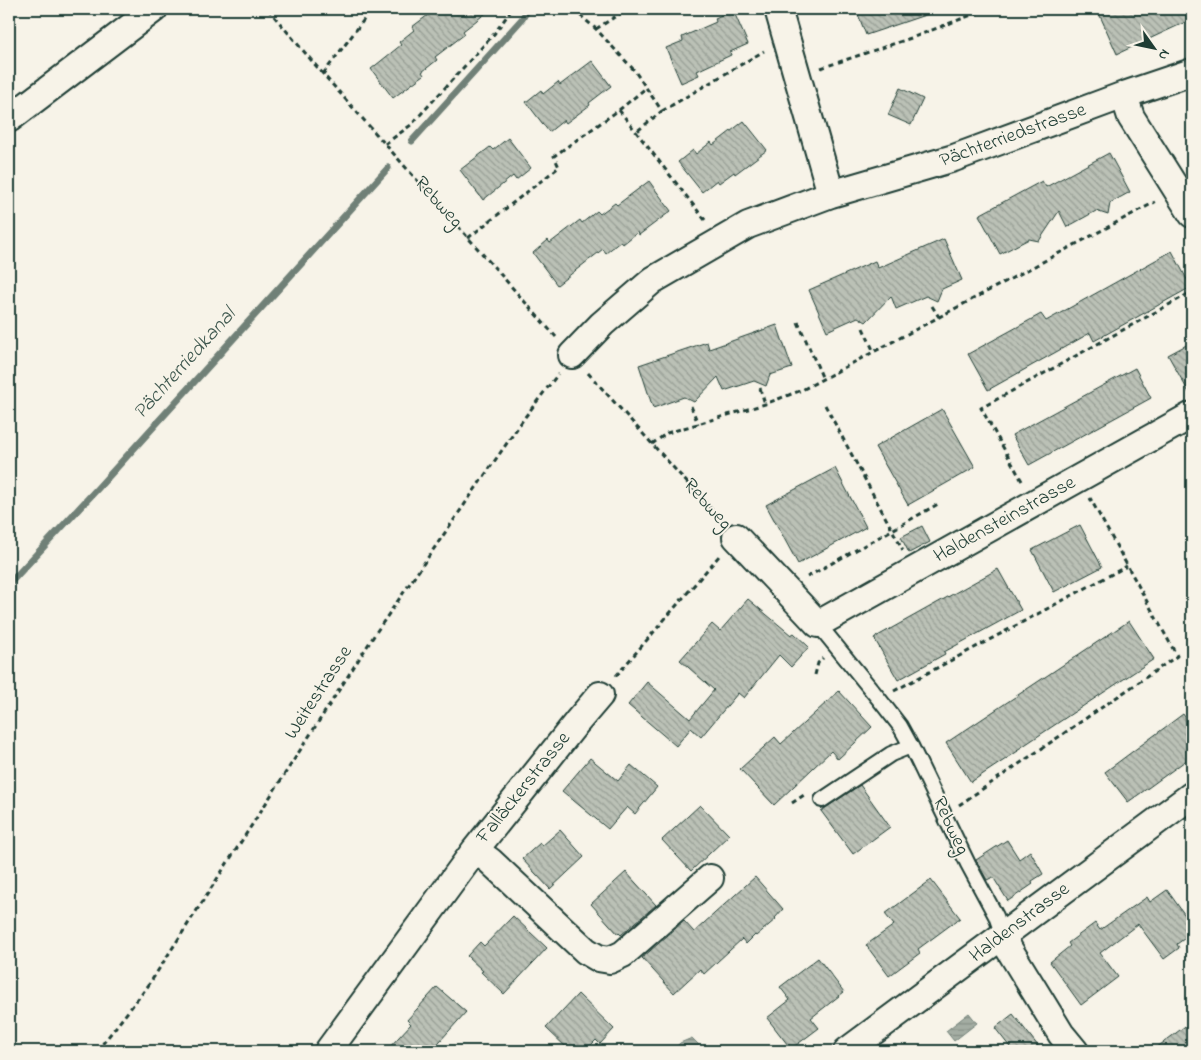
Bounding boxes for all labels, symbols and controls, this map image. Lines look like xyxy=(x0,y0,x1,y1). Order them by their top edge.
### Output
north arrow xyxy=(1128,22,1178,72)
text: N xyxy=(1152,45,1175,64)
street label: Pächterriedstrasse xyxy=(936,96,1090,176)
street label: Rebweg xyxy=(406,170,469,236)
water label: Pächterriedkanal xyxy=(127,300,245,426)
street label: Haldensteinstrasse xyxy=(929,469,1081,571)
street label: Rebweg xyxy=(675,472,738,538)
street label: Weitestrasse xyxy=(278,640,360,746)
street label: Falläckerstrasse xyxy=(469,726,578,851)
street label: Rebweg xyxy=(923,792,976,860)
street label: Haldenstrasse xyxy=(964,876,1076,970)

